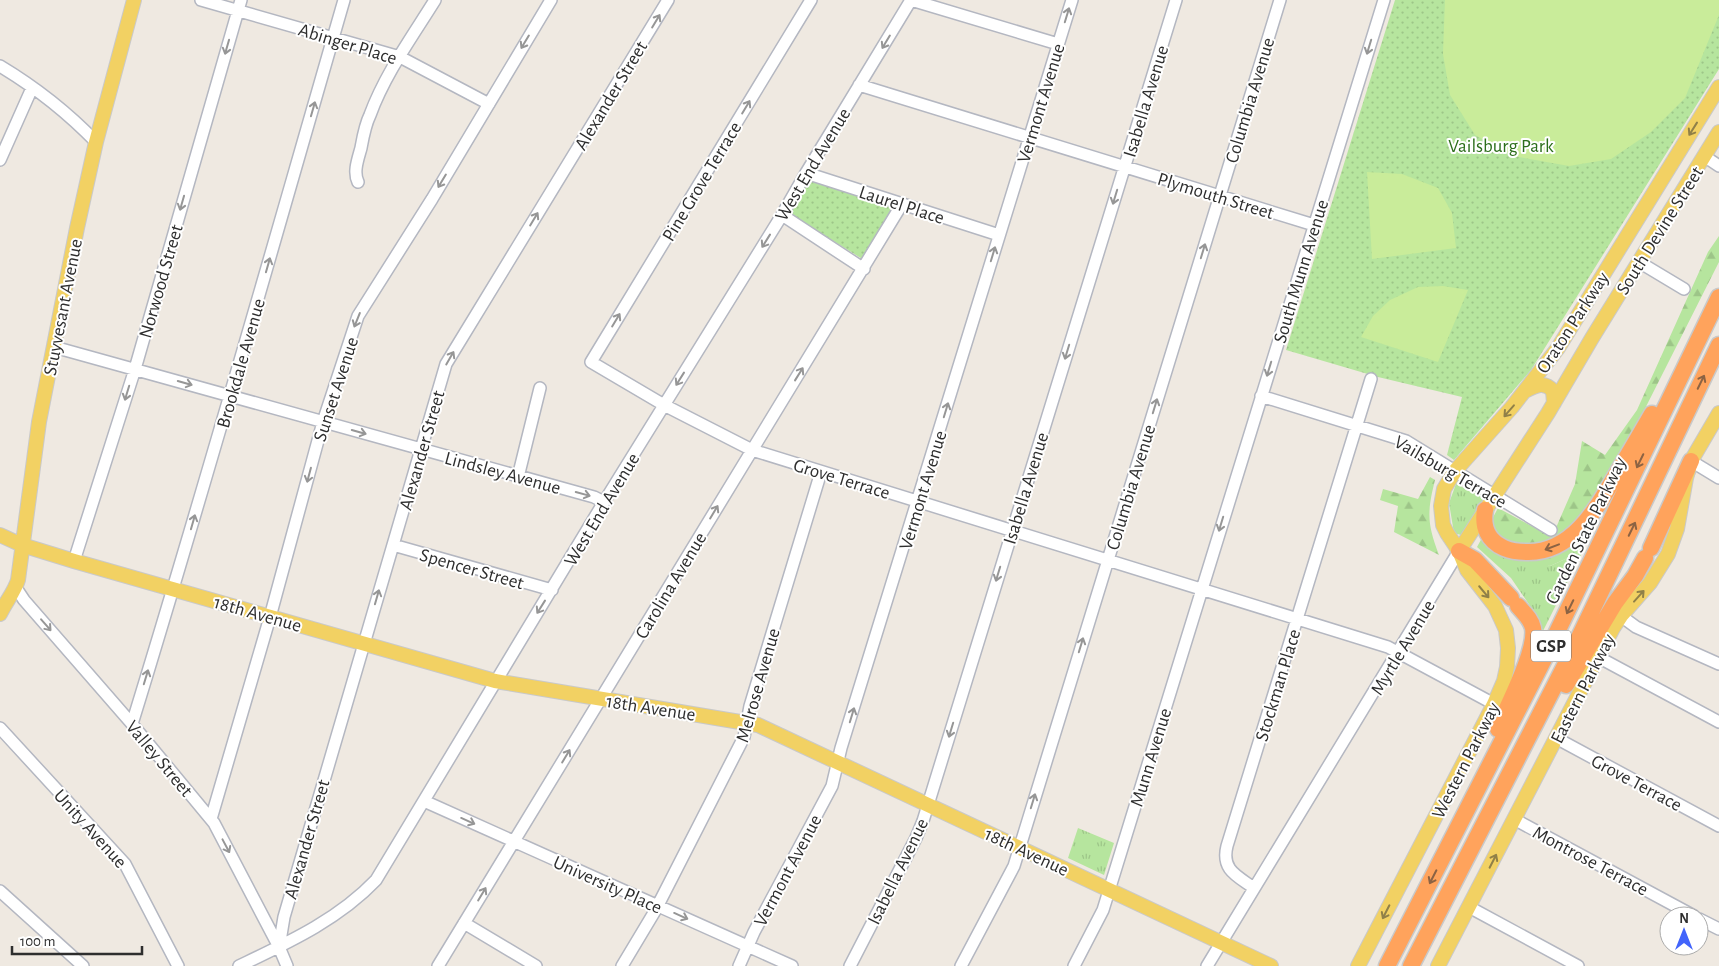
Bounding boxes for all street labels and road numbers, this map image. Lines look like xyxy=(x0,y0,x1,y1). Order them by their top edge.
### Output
street label: Abinger Place xyxy=(296,20,399,68)
street label: Columbia Avenue xyxy=(1222,36,1279,165)
street label: Alexander Street xyxy=(571,38,651,154)
street label: Vermont Avenue xyxy=(1014,42,1069,165)
street label: Isabella Avenue xyxy=(1120,43,1172,160)
street label: West End Avenue xyxy=(772,105,854,225)
street label: Pine Grove Terrace xyxy=(659,119,745,245)
street label: South Devine Street xyxy=(1613,164,1707,298)
street label: Plymouth Street xyxy=(1155,170,1276,223)
street label: Laurel Place xyxy=(857,183,946,228)
street label: South Munn Avenue xyxy=(1271,198,1332,345)
street label: Norwood Street xyxy=(136,223,187,340)
street label: Stuyvesant Avenue xyxy=(41,237,86,377)
street label: Oraton Parkway xyxy=(1534,269,1613,377)
street label: Brookdale Avenue xyxy=(214,297,269,430)
street label: Sunset Avenue xyxy=(311,335,362,444)
street label: Alexander Street xyxy=(396,389,449,512)
street label: Columbia Avenue xyxy=(1103,423,1160,552)
street label: Vermont Avenue xyxy=(896,429,951,552)
street label: Isabella Avenue xyxy=(1000,430,1052,547)
street label: Vailsburg Terrace xyxy=(1391,432,1510,512)
street label: Lindsley Avenue xyxy=(443,449,563,498)
street label: West End Avenue xyxy=(561,450,643,570)
street label: Garden State Parkway xyxy=(1543,454,1630,607)
street label: Grove Terrace xyxy=(791,456,892,503)
street label: Carolina Avenue xyxy=(632,529,710,642)
street label: Spencer Street xyxy=(417,546,526,593)
street label: 18th Avenue xyxy=(212,593,303,636)
street label: Myrtle Avenue xyxy=(1368,597,1439,698)
street label: Melrose Avenue xyxy=(733,626,784,745)
street label: Stockman Place xyxy=(1252,627,1305,744)
road number: GSP xyxy=(1531,630,1571,661)
street label: Eastern Parkway xyxy=(1548,631,1619,747)
street label: 18th Avenue xyxy=(605,692,697,725)
street label: Western Parkway xyxy=(1429,700,1504,822)
street label: Munn Avenue xyxy=(1127,706,1175,809)
street label: Valley Street xyxy=(122,717,196,801)
street label: Grove Terrace xyxy=(1588,752,1685,815)
street label: Alexander Street xyxy=(281,778,334,901)
street label: Unity Avenue xyxy=(50,786,130,872)
street label: Vermont Avenue xyxy=(751,812,826,930)
street label: Isabella Avenue xyxy=(864,815,932,928)
street label: Montrose Terrace xyxy=(1529,823,1651,900)
street label: 18th Avenue xyxy=(982,825,1071,880)
street label: University Place xyxy=(550,853,665,918)

